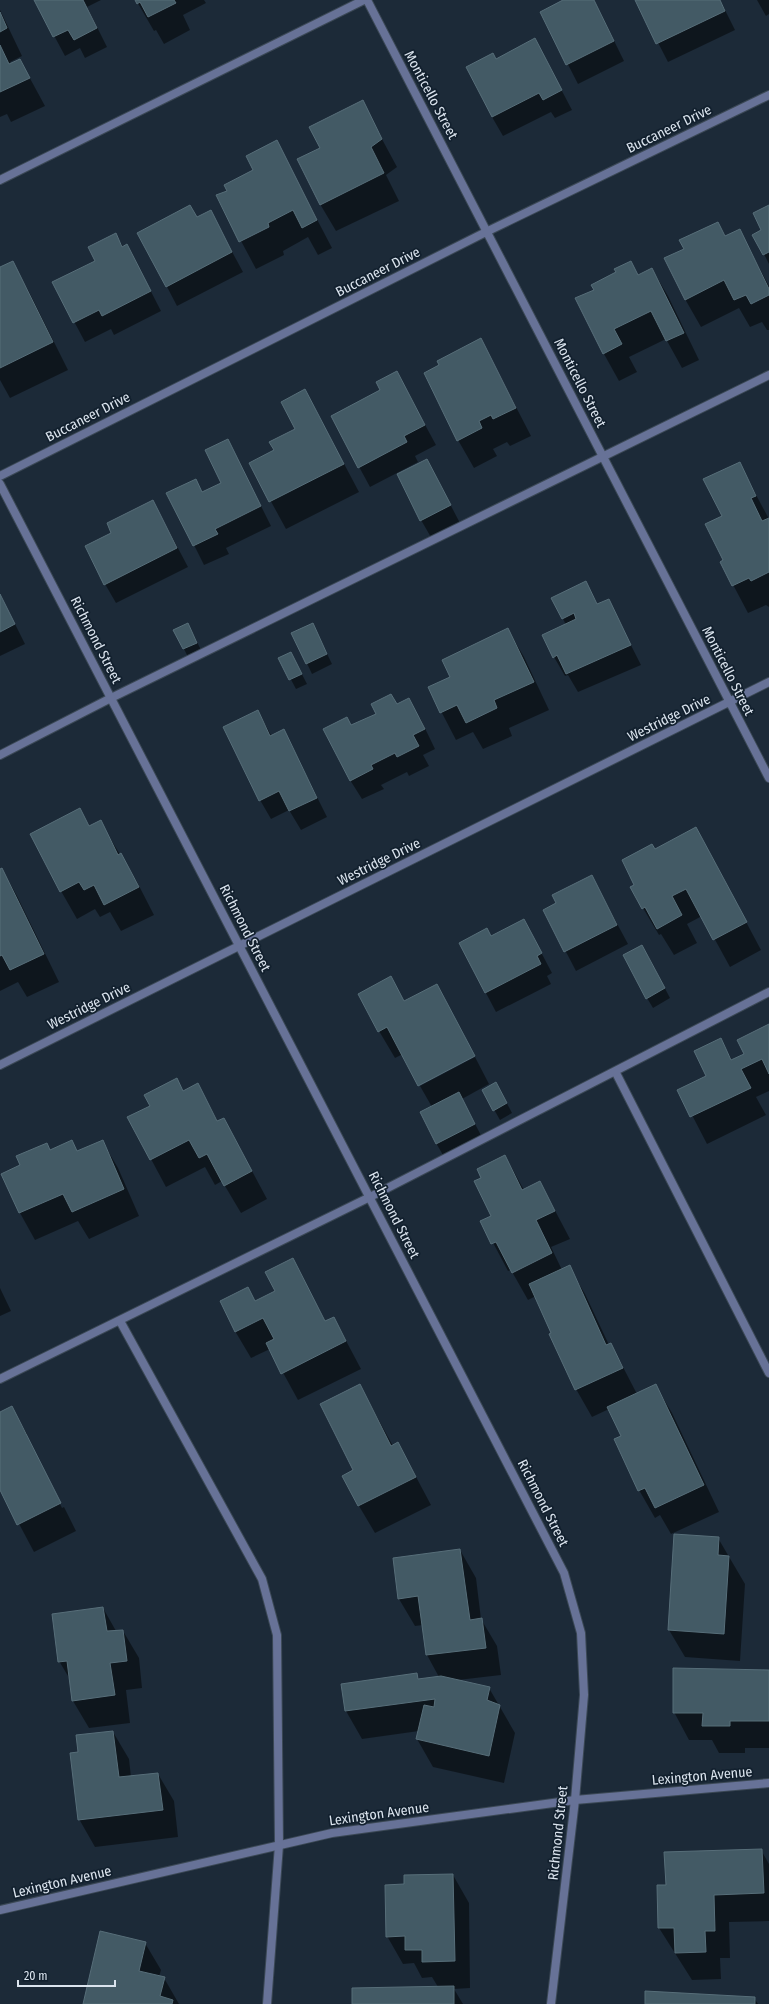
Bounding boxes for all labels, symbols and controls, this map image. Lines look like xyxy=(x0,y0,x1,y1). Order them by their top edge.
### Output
street label: Monticello Street xyxy=(401,48,462,143)
street label: Buccaneer Drive xyxy=(624,101,714,157)
street label: Buccaneer Drive xyxy=(333,243,423,301)
street label: Monticello Street xyxy=(550,336,610,431)
street label: Buccaneer Drive xyxy=(43,388,133,446)
street label: Richmond Street xyxy=(67,594,125,687)
street label: Monticello Street xyxy=(698,624,758,719)
street label: Westridge Drive xyxy=(625,691,713,745)
street label: Westridge Drive xyxy=(335,835,423,889)
street label: Richmond Street xyxy=(216,882,274,975)
street label: Westridge Drive xyxy=(45,979,133,1033)
street label: Richmond Street xyxy=(365,1169,423,1262)
street label: Richmond Street xyxy=(514,1457,572,1550)
street label: Lexington Avenue xyxy=(651,1763,753,1789)
street label: Richmond Street xyxy=(545,1784,571,1881)
street label: Lexington Avenue xyxy=(328,1799,430,1829)
street label: Lexington Avenue xyxy=(11,1862,113,1902)
scale bar xyxy=(18,1962,115,1988)
text: 20 m xyxy=(24,1969,48,1983)

